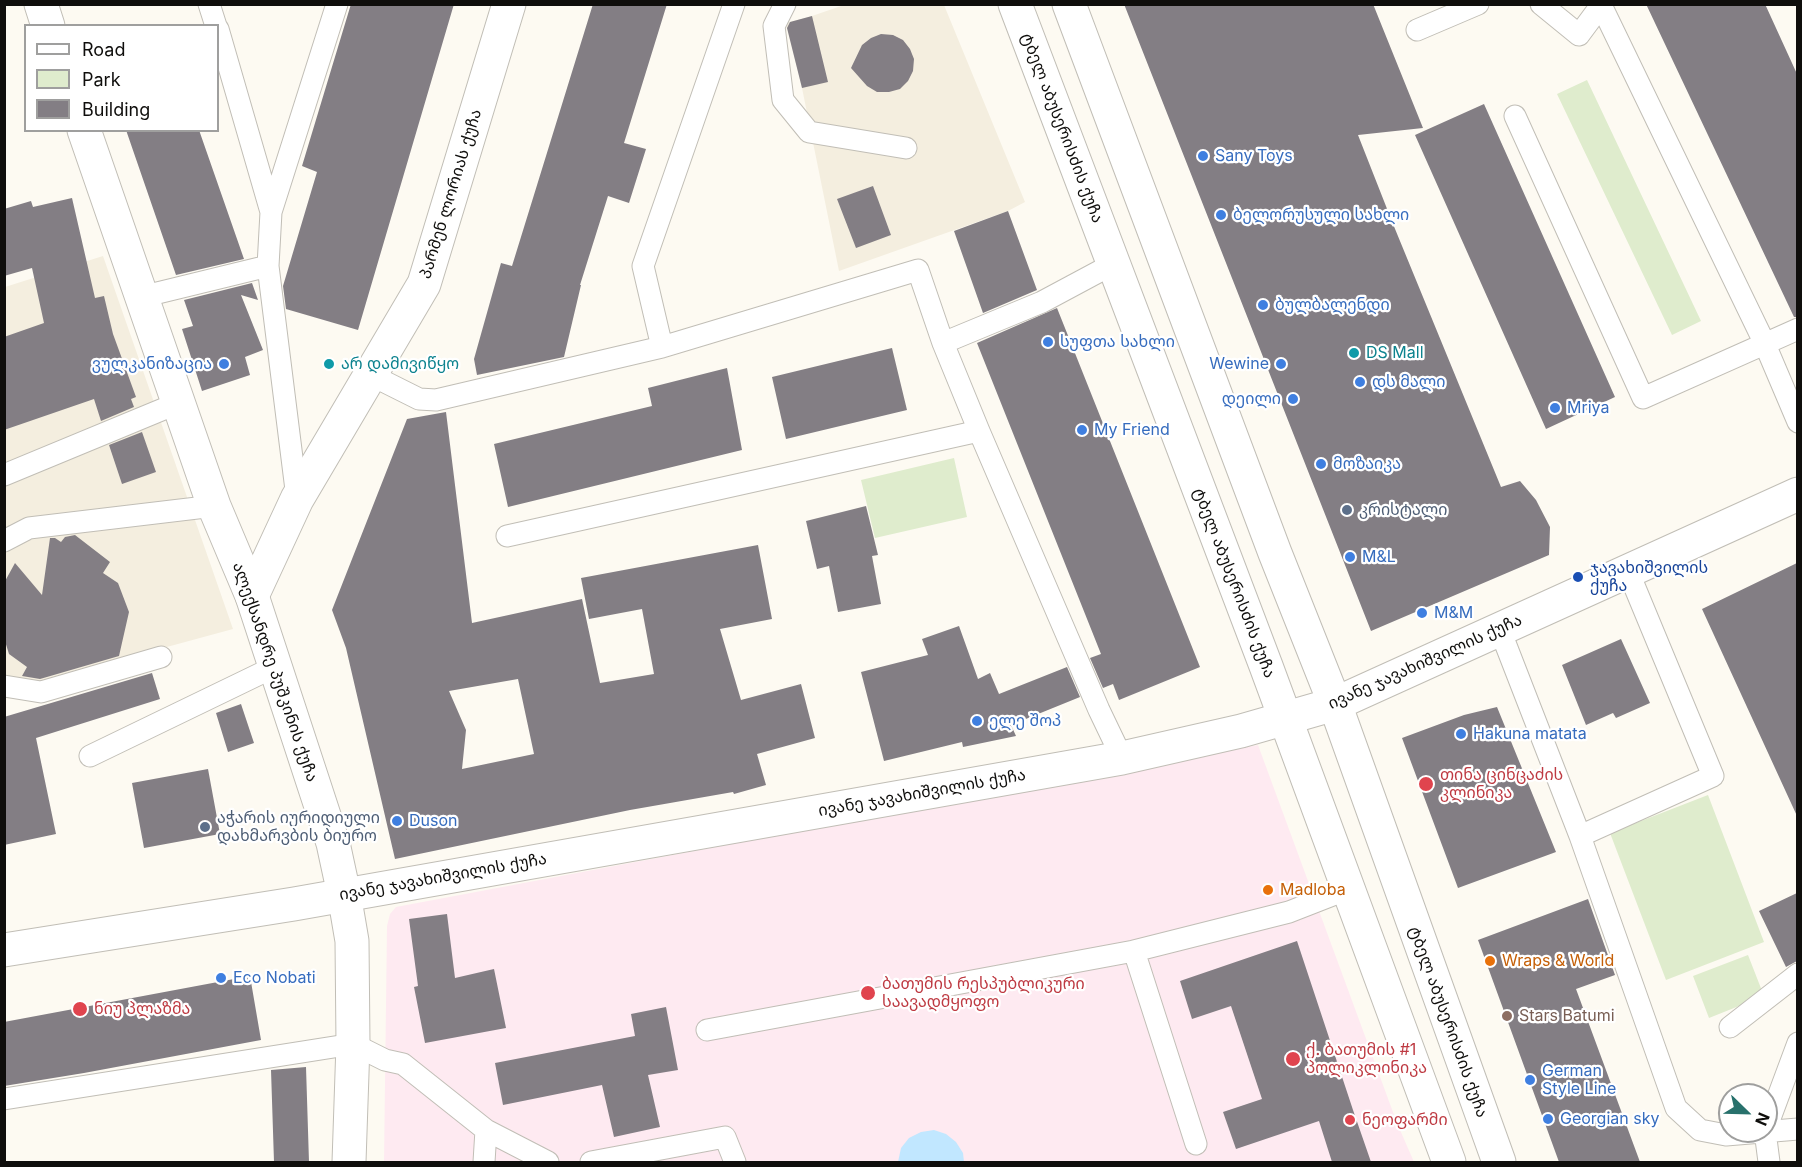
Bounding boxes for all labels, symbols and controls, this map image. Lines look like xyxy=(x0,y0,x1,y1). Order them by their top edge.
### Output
legend xyxy=(24,24,219,132)
street label: ტბელ აბუსერისძის ქუჩა xyxy=(1017,30,1107,226)
text: Road xyxy=(82,39,125,60)
text: Park xyxy=(82,69,121,90)
text: Building xyxy=(82,99,150,120)
street label: პარმენ ლორიას ქუჩა xyxy=(416,107,486,281)
place label: Sany Toys xyxy=(1215,146,1293,166)
marker: Sany Toys xyxy=(1196,149,1210,163)
place label: ბელორუსული სახლი xyxy=(1233,205,1409,225)
marker: ბელორუსული სახლი xyxy=(1214,208,1228,222)
place label: ბულბალენდი xyxy=(1275,295,1390,315)
marker: ბულბალენდი xyxy=(1256,298,1270,312)
place label: სუფთა სახლი xyxy=(1060,332,1175,352)
marker: სუფთა სახლი xyxy=(1041,335,1055,349)
place label: DS Mall xyxy=(1366,343,1424,363)
marker: DS Mall xyxy=(1347,346,1361,360)
place label: ვულკანიზაცია xyxy=(92,354,212,374)
place label: არ დამივიწყო xyxy=(341,354,459,374)
place label: Wewine xyxy=(1209,354,1269,374)
marker: ვულკანიზაცია xyxy=(217,357,231,371)
marker: არ დამივიწყო xyxy=(322,357,336,371)
marker: Wewine xyxy=(1274,357,1288,371)
place label: დს მალი xyxy=(1372,372,1445,392)
marker: დს მალი xyxy=(1353,375,1367,389)
place label: დეილი xyxy=(1222,389,1281,409)
marker: დეილი xyxy=(1286,392,1300,406)
place label: Mriya xyxy=(1567,398,1610,418)
marker: Mriya xyxy=(1548,401,1562,415)
place label: My Friend xyxy=(1094,420,1170,440)
marker: My Friend xyxy=(1075,423,1089,437)
place label: მოზაიკა xyxy=(1333,454,1401,474)
marker: მოზაიკა xyxy=(1314,457,1328,471)
street label: ტბელ აბუსერისძის ქუჩა xyxy=(1189,485,1279,681)
place label: კრისტალი xyxy=(1359,500,1447,520)
marker: კრისტალი xyxy=(1340,503,1354,517)
place label: M&L xyxy=(1362,547,1396,567)
marker: M&L xyxy=(1343,550,1357,564)
place label: ჯავახიშვილის ქუჩა xyxy=(1590,558,1708,596)
street label: ალექსანდრე პუშკინის ქუჩა xyxy=(228,560,322,784)
marker: ჯავახიშვილის ქუჩა xyxy=(1571,570,1585,584)
place label: M&M xyxy=(1434,603,1473,623)
marker: M&M xyxy=(1415,606,1429,620)
street label: ივანე ჯავახიშვილის ქუჩა xyxy=(1325,610,1525,714)
place label: ელე შოპ xyxy=(989,711,1061,731)
marker: ელე შოპ xyxy=(970,714,984,728)
place label: Hakuna matata xyxy=(1473,724,1587,744)
marker: Hakuna matata xyxy=(1454,727,1468,741)
street label: ივანე ჯავახიშვილის ქუჩა xyxy=(817,765,1027,821)
place label: თინა ცინცაძის კლინიკა xyxy=(1440,765,1563,803)
marker: თინა ცინცაძის კლინიკა xyxy=(1417,775,1435,793)
place label: აჭარის იურიდიული დახმარვბის ბიურო xyxy=(217,808,380,846)
place label: Duson xyxy=(409,811,458,831)
marker: Duson xyxy=(390,814,404,828)
marker: აჭარის იურიდიული დახმარვბის ბიურო xyxy=(198,820,212,834)
street label: ივანე ჯავახიშვილის ქუჩა xyxy=(338,849,548,905)
place label: Madloba xyxy=(1280,880,1346,900)
marker: Madloba xyxy=(1261,883,1275,897)
street label: ტბელ აბუსერისძის ქუჩა xyxy=(1404,924,1492,1120)
place label: Wraps & World xyxy=(1502,951,1614,971)
marker: Wraps & World xyxy=(1483,954,1497,968)
place label: Eco Nobati xyxy=(233,968,316,988)
marker: Eco Nobati xyxy=(214,971,228,985)
place label: ბათუმის რესპუბლიკური საავადმყოფო xyxy=(882,974,1085,1012)
marker: ბათუმის რესპუბლიკური საავადმყოფო xyxy=(859,984,877,1002)
place label: ნიუ პლაზმა xyxy=(94,999,190,1019)
marker: ნიუ პლაზმა xyxy=(71,1000,89,1018)
place label: Stars Batumi xyxy=(1519,1006,1615,1026)
marker: Stars Batumi xyxy=(1500,1009,1514,1023)
place label: ქ. ბათუმის #1 პოლიკლინიკა xyxy=(1306,1040,1427,1078)
marker: ქ. ბათუმის #1 პოლიკლინიკა xyxy=(1284,1050,1302,1068)
place label: German Style Line xyxy=(1542,1061,1616,1099)
marker: German Style Line xyxy=(1523,1073,1537,1087)
north arrow xyxy=(1718,1083,1778,1143)
place label: Georgian sky xyxy=(1560,1109,1659,1129)
place label: ნეოფარმი xyxy=(1362,1110,1448,1130)
text: N xyxy=(1751,1110,1774,1129)
marker: Georgian sky xyxy=(1541,1112,1555,1126)
marker: ნეოფარმი xyxy=(1343,1113,1357,1127)

